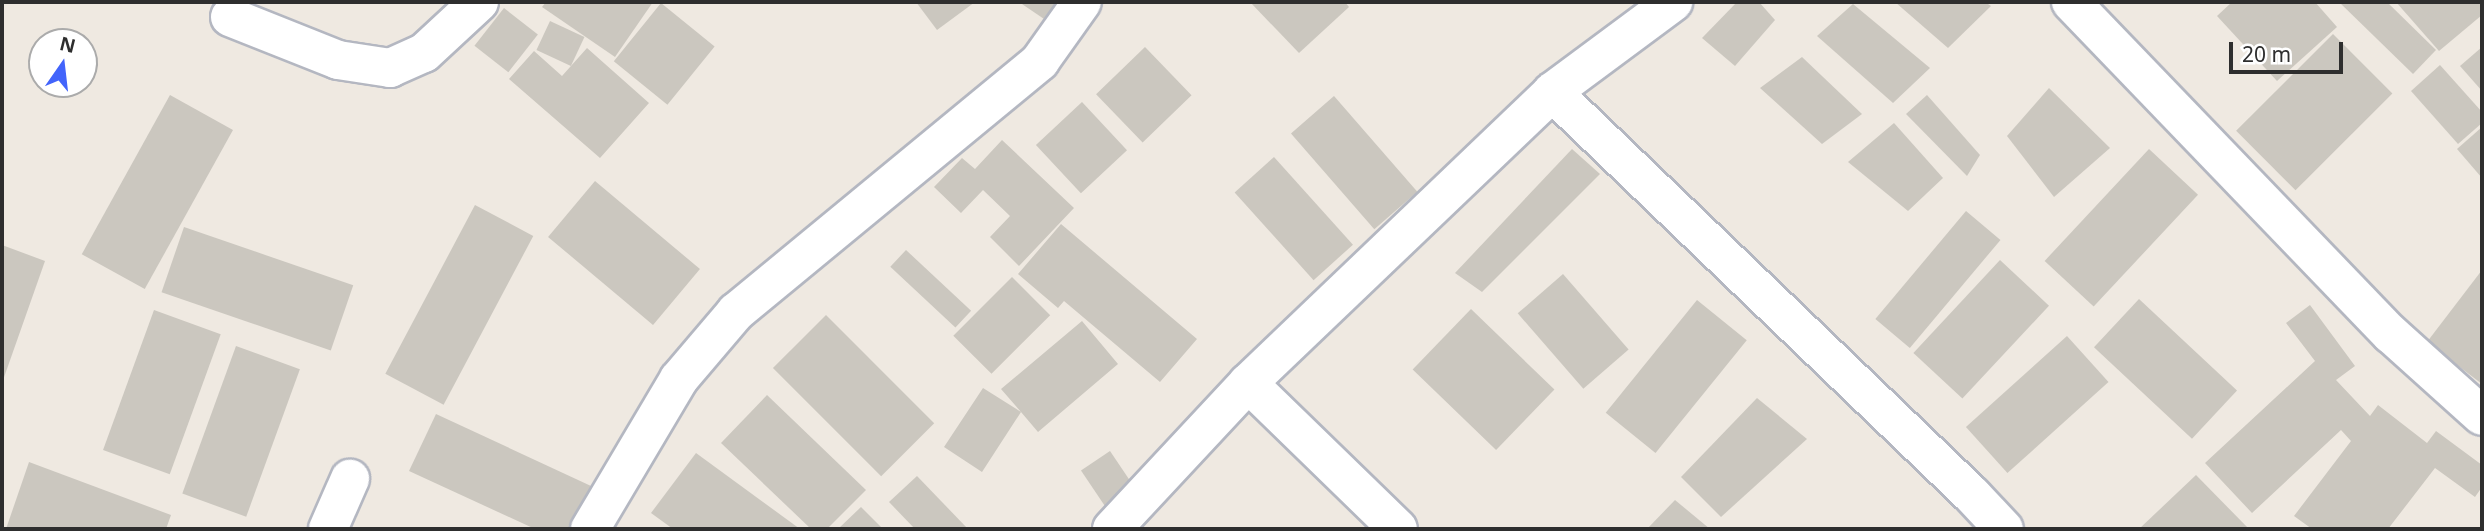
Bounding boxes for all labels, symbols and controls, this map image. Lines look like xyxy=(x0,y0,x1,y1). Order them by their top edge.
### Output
north arrow xyxy=(28,28,98,98)
scale bar xyxy=(2232,28,2346,72)
text: N xyxy=(57,30,78,59)
text: 20 m xyxy=(2242,40,2291,68)

